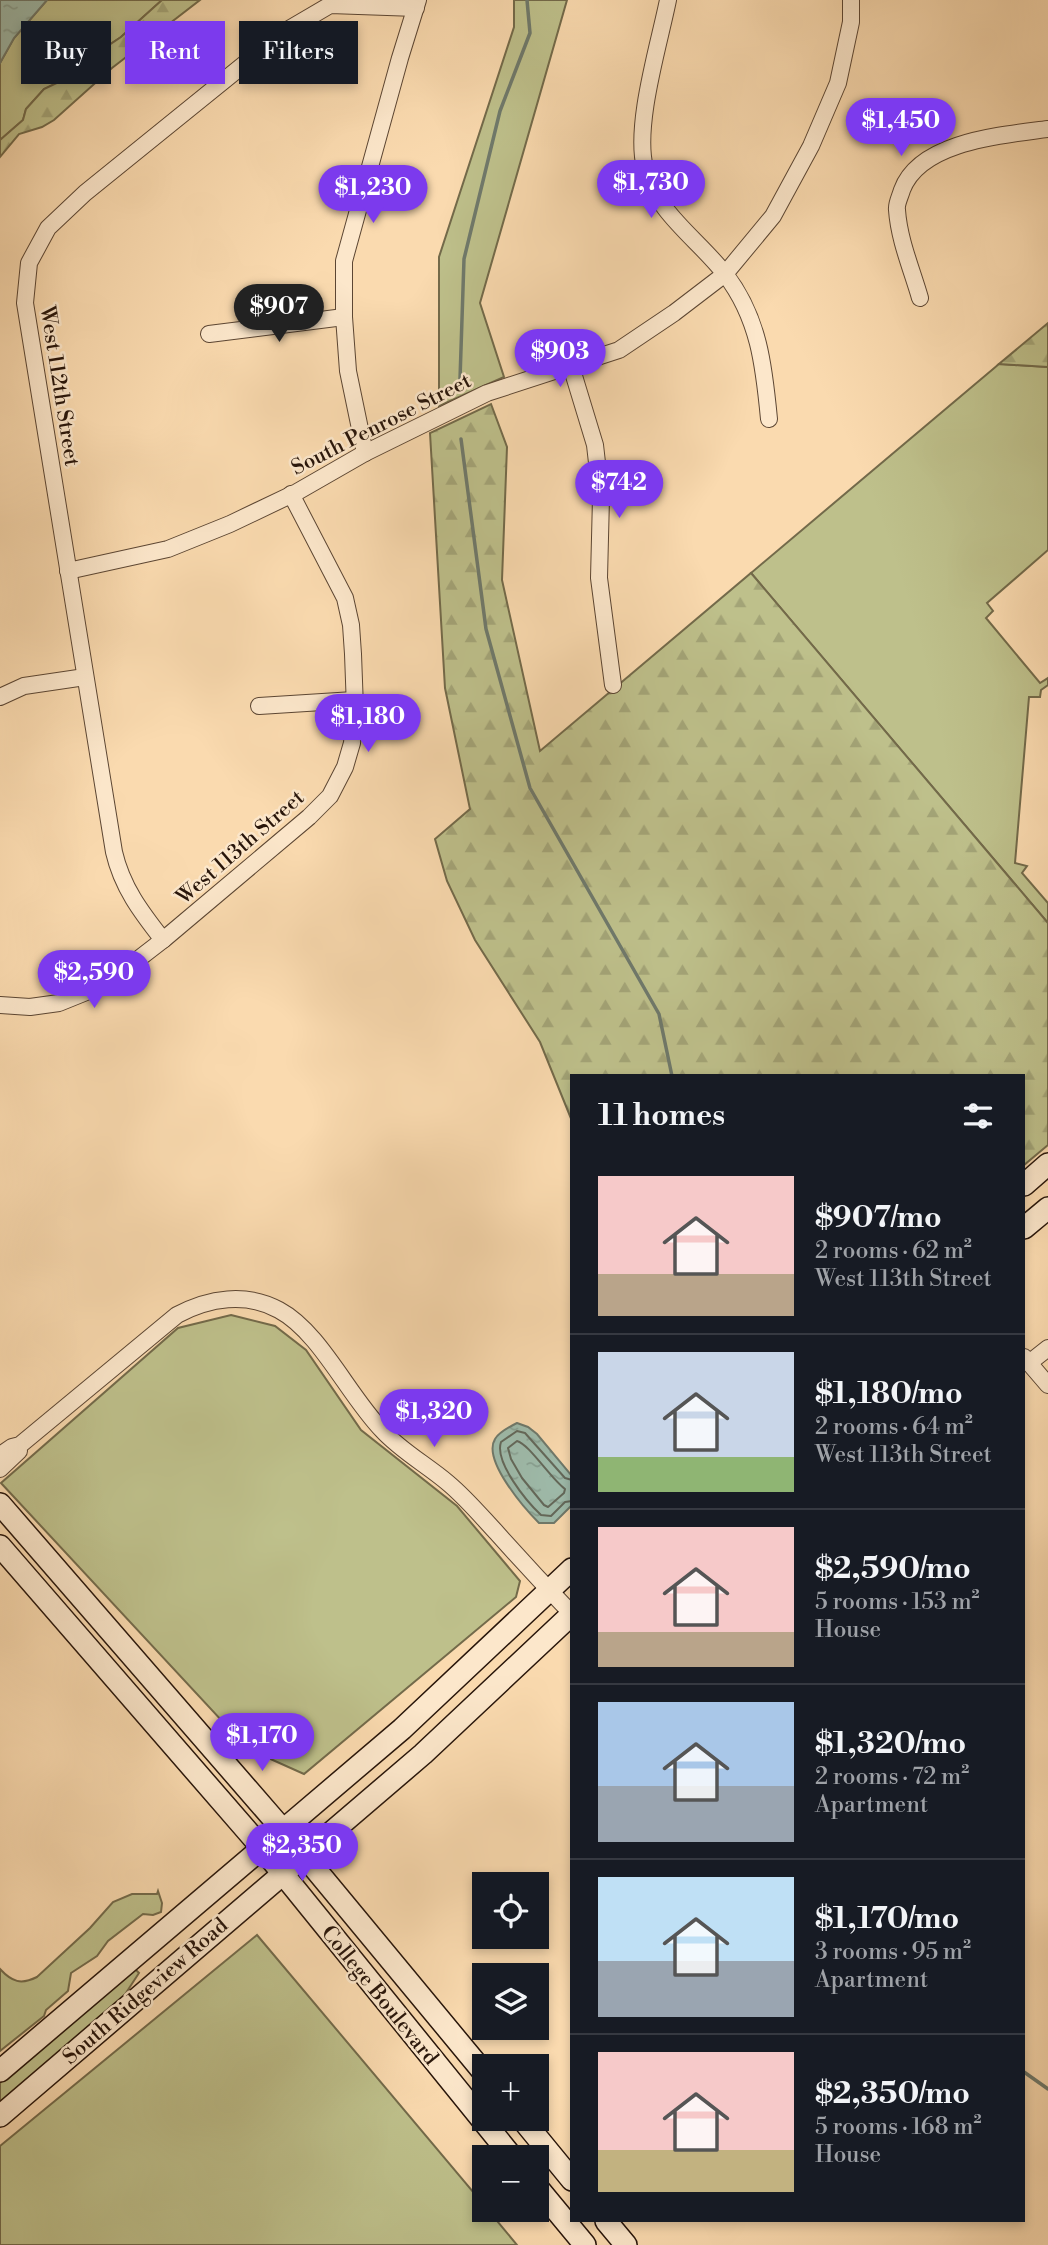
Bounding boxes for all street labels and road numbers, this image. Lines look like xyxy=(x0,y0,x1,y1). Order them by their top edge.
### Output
street label: West 112th Street xyxy=(33,303,85,469)
street label: South Penrose Street xyxy=(287,368,476,481)
street label: West 113th Street xyxy=(170,785,310,911)
street label: South Ridgeview Road xyxy=(58,1913,234,2071)
street label: College Boulevard xyxy=(315,1921,443,2071)

